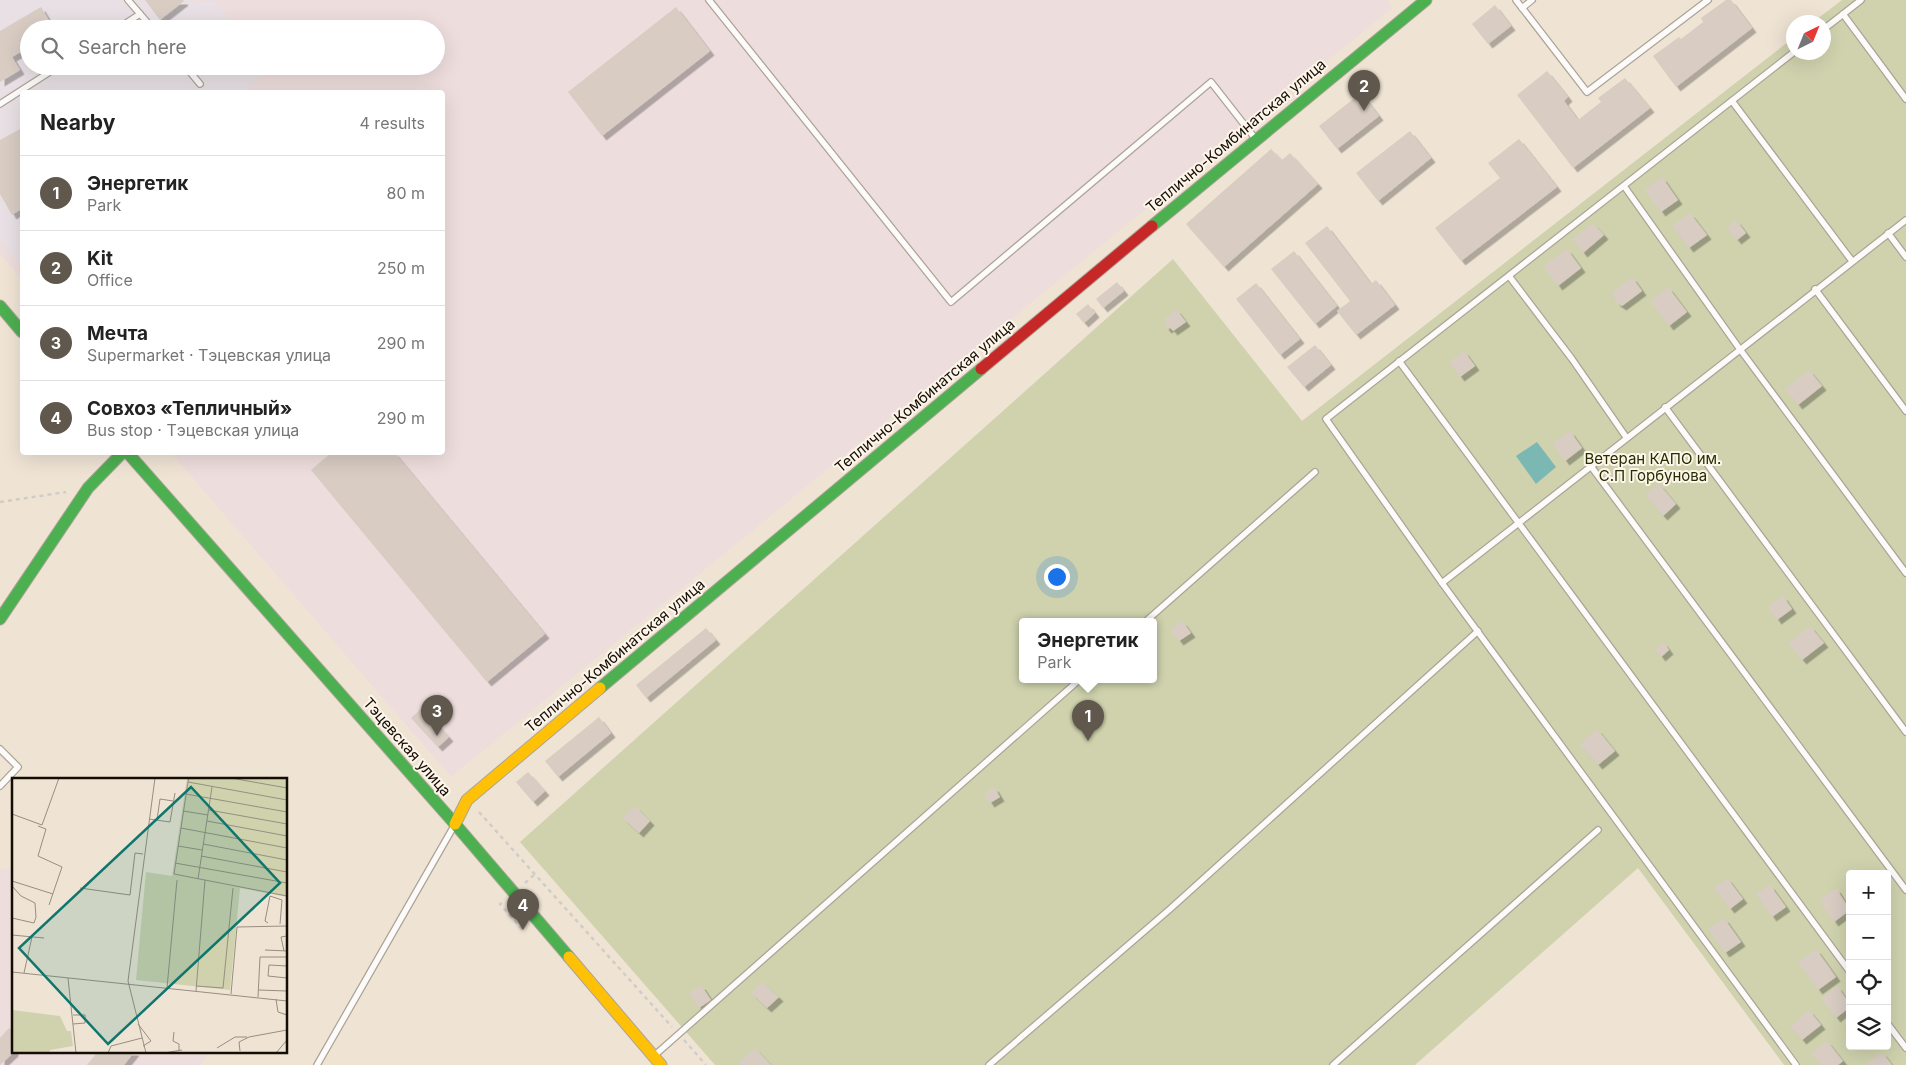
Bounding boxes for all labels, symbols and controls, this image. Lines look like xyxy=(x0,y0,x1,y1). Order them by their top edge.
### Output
north arrow xyxy=(1786,15,1831,60)
search box xyxy=(20,20,445,75)
icon: search xyxy=(38,34,66,62)
text: Search here xyxy=(78,36,187,59)
street label: Теплично-Комбинатская улица xyxy=(1142,55,1330,217)
pin: 2 xyxy=(1348,70,1380,111)
text: Nearby xyxy=(40,110,115,135)
text: 4 results xyxy=(360,113,425,133)
text: Энергетик xyxy=(87,172,188,195)
text: 1 xyxy=(53,183,59,203)
text: 80 m xyxy=(386,183,425,203)
text: Park xyxy=(87,195,121,215)
text: Kit xyxy=(87,247,113,270)
text: 2 xyxy=(51,258,61,278)
text: 250 m xyxy=(377,258,425,278)
text: Office xyxy=(87,270,133,290)
street label: Теплично-Комбинатская улица xyxy=(831,315,1019,477)
text: Мечта xyxy=(87,322,148,345)
text: 3 xyxy=(51,333,61,353)
text: 290 m xyxy=(377,333,425,353)
text: Supermarket · Тэцевская улица xyxy=(87,345,331,365)
text: Совхоз «Тепличный» xyxy=(87,397,292,420)
text: 4 xyxy=(51,408,61,428)
text: 290 m xyxy=(377,408,425,428)
text: Bus stop · Тэцевская улица xyxy=(87,420,299,440)
park label: Ветеран КАПО им. С.П Горбунова xyxy=(1585,449,1721,485)
your location xyxy=(1044,564,1070,590)
street label: Теплично-Комбинатская улица xyxy=(521,575,709,737)
popup xyxy=(1019,618,1157,683)
text: Энергетик xyxy=(1037,629,1139,652)
text: Park xyxy=(1037,652,1072,672)
street label: Тэцевская улица xyxy=(359,693,455,800)
pin: 3 xyxy=(421,695,453,736)
pin: 1 xyxy=(1072,700,1104,741)
inset map xyxy=(12,778,288,1052)
map controls xyxy=(1846,870,1891,1050)
button: + xyxy=(1846,870,1891,915)
pin: 4 xyxy=(507,889,539,930)
button: − xyxy=(1846,915,1891,960)
button: locate xyxy=(1846,960,1891,1005)
button: layers xyxy=(1846,1005,1891,1050)

